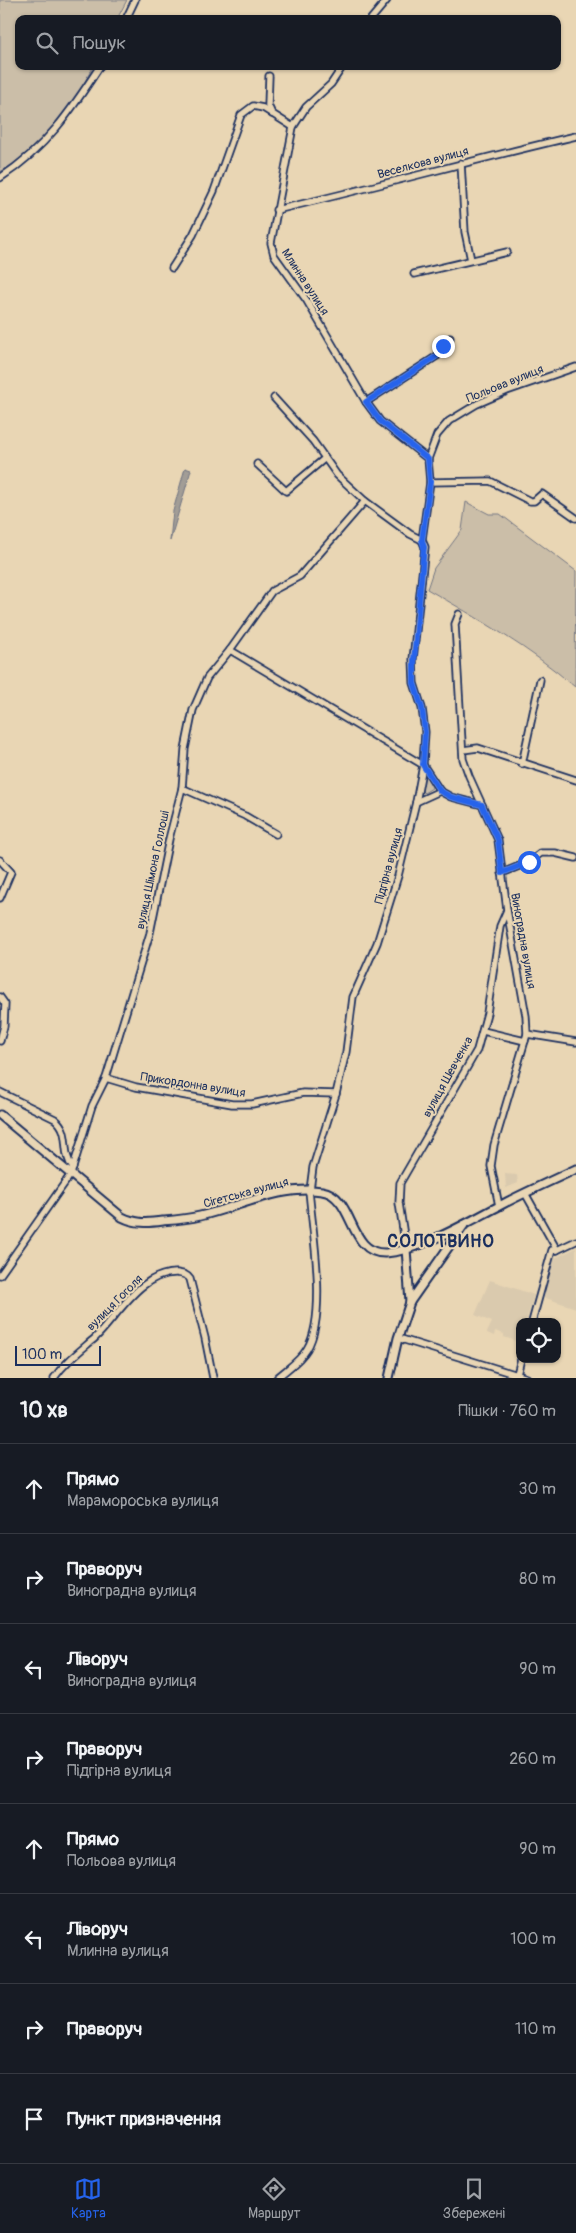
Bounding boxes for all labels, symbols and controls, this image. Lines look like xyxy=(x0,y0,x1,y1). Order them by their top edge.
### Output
search box xyxy=(15,15,561,70)
icon: search xyxy=(33,29,61,57)
text: Пошук xyxy=(73,31,126,55)
street label: Веселкова вулиця xyxy=(376,144,470,182)
street label: Млинна вулиця xyxy=(278,246,332,318)
route end xyxy=(432,335,455,358)
street label: Польова вулиця xyxy=(464,362,546,406)
street label: вулиця Шімона Голлоші xyxy=(133,809,173,931)
street label: Підгірна вулиця xyxy=(372,826,406,906)
route start xyxy=(518,851,541,874)
street label: Виноградна вулиця xyxy=(507,892,539,990)
street label: вулиця Шевченка xyxy=(420,1034,477,1120)
street label: Прикордонна вулиця xyxy=(139,1069,247,1101)
street label: Сігетська вулиця xyxy=(202,1174,290,1212)
district label: СОЛОТВИНО xyxy=(387,1230,495,1253)
street label: вулиця Гоголя xyxy=(84,1272,146,1334)
map controls xyxy=(516,1318,561,1363)
button: locate xyxy=(516,1318,561,1363)
scale bar xyxy=(15,1343,101,1366)
text: 100 m xyxy=(22,1346,62,1363)
text: 10 хв xyxy=(20,1397,68,1424)
text: Пішки · 760 m xyxy=(458,1401,556,1421)
text: Прямо xyxy=(67,1467,119,1491)
icon: ahead xyxy=(20,1475,48,1503)
text: 30 m xyxy=(518,1479,556,1499)
text: Марамороська вулиця xyxy=(67,1491,219,1511)
text: Праворуч xyxy=(67,1557,142,1581)
icon: right xyxy=(20,1565,48,1593)
text: 80 m xyxy=(519,1569,556,1589)
text: Виноградна вулиця xyxy=(67,1581,197,1601)
text: Ліворуч xyxy=(67,1647,128,1671)
icon: left xyxy=(20,1655,48,1683)
text: 90 m xyxy=(519,1659,556,1679)
text: Виноградна вулиця xyxy=(67,1671,197,1691)
text: Праворуч xyxy=(67,1737,142,1761)
icon: right xyxy=(20,1745,48,1773)
text: 260 m xyxy=(509,1749,556,1769)
text: Підгірна вулиця xyxy=(67,1761,172,1781)
text: Прямо xyxy=(67,1827,119,1851)
icon: ahead xyxy=(20,1835,48,1863)
text: 90 m xyxy=(519,1839,556,1859)
text: Польова вулиця xyxy=(67,1851,176,1871)
text: Ліворуч xyxy=(67,1917,128,1941)
icon: left xyxy=(20,1925,48,1953)
text: 100 m xyxy=(510,1929,556,1949)
text: Млинна вулиця xyxy=(67,1941,169,1961)
icon: right xyxy=(20,2015,48,2043)
text: Праворуч xyxy=(67,2017,142,2041)
text: 110 m xyxy=(515,2019,556,2039)
icon: arrive xyxy=(20,2105,48,2133)
text: Пункт призначення xyxy=(67,2107,221,2131)
tab: Карта xyxy=(71,2175,106,2222)
tab: Маршрут xyxy=(248,2175,301,2222)
tab: Збережені xyxy=(443,2175,505,2222)

